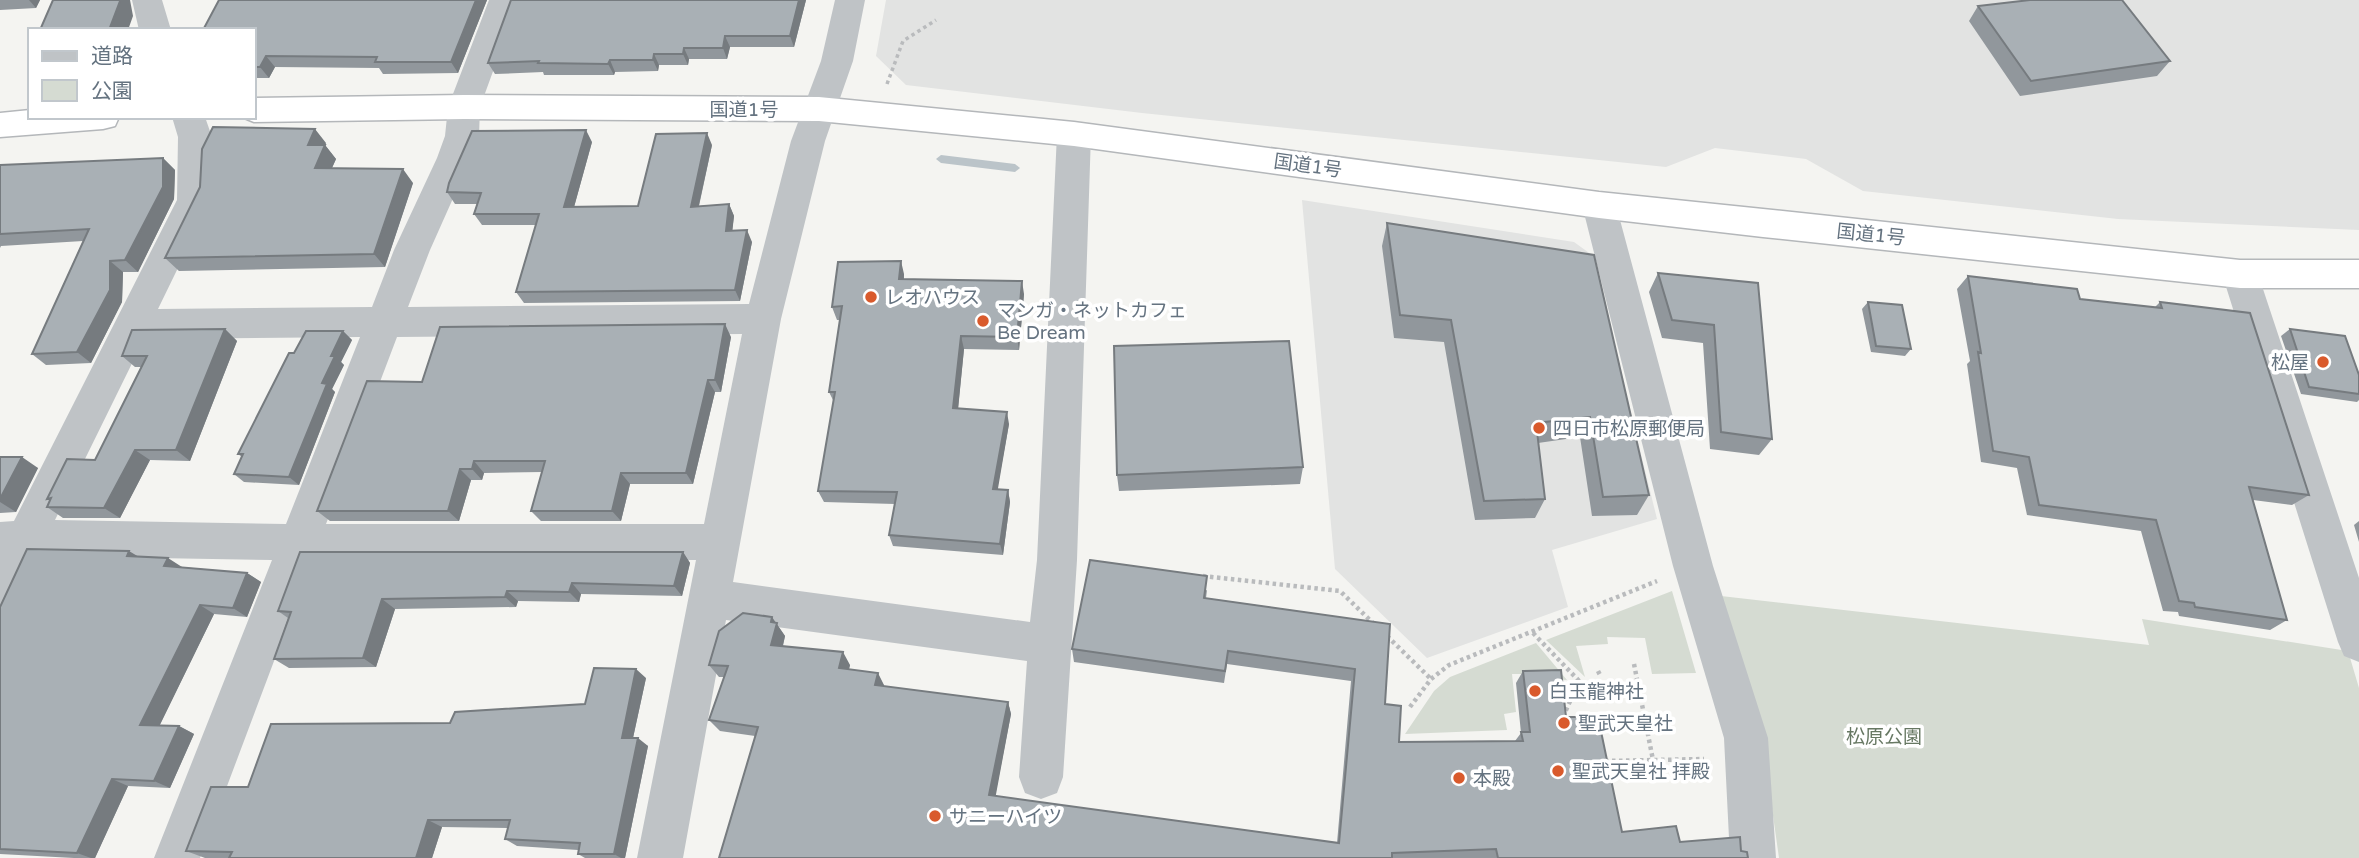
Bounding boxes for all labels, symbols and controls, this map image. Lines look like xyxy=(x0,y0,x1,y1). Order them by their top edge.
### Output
legend xyxy=(28,28,256,119)
text: 道路 xyxy=(91,44,133,69)
text: 公園 xyxy=(91,79,133,104)
street label: 国道1号 xyxy=(710,99,778,121)
street label: 国道1号 xyxy=(1272,150,1344,182)
street label: 国道1号 xyxy=(1835,220,1906,250)
place label: レオハウス xyxy=(885,287,980,309)
marker: レオハウス xyxy=(863,289,879,305)
place label: マンガ・ネットカフェ Be Dream xyxy=(997,300,1187,344)
marker: マンガ・ネットカフェ Be Dream xyxy=(975,313,991,329)
place label: 松屋 xyxy=(2271,352,2309,374)
marker: 松屋 xyxy=(2315,354,2331,370)
place label: 四日市松原郵便局 xyxy=(1553,418,1705,440)
marker: 四日市松原郵便局 xyxy=(1531,420,1547,436)
place label: 白玉龍神社 xyxy=(1549,681,1644,703)
marker: 白玉龍神社 xyxy=(1527,683,1543,699)
place label: 聖武天皇社 xyxy=(1578,713,1673,735)
marker: 聖武天皇社 xyxy=(1556,715,1572,731)
park label: 松原公園 xyxy=(1846,726,1922,748)
place label: 聖武天皇社 拝殿 xyxy=(1572,761,1710,783)
marker: 聖武天皇社 拝殿 xyxy=(1550,763,1566,779)
place label: 本殿 xyxy=(1473,768,1511,790)
marker: 本殿 xyxy=(1451,770,1467,786)
place label: サニーハイツ xyxy=(949,806,1062,828)
marker: サニーハイツ xyxy=(927,808,943,824)

